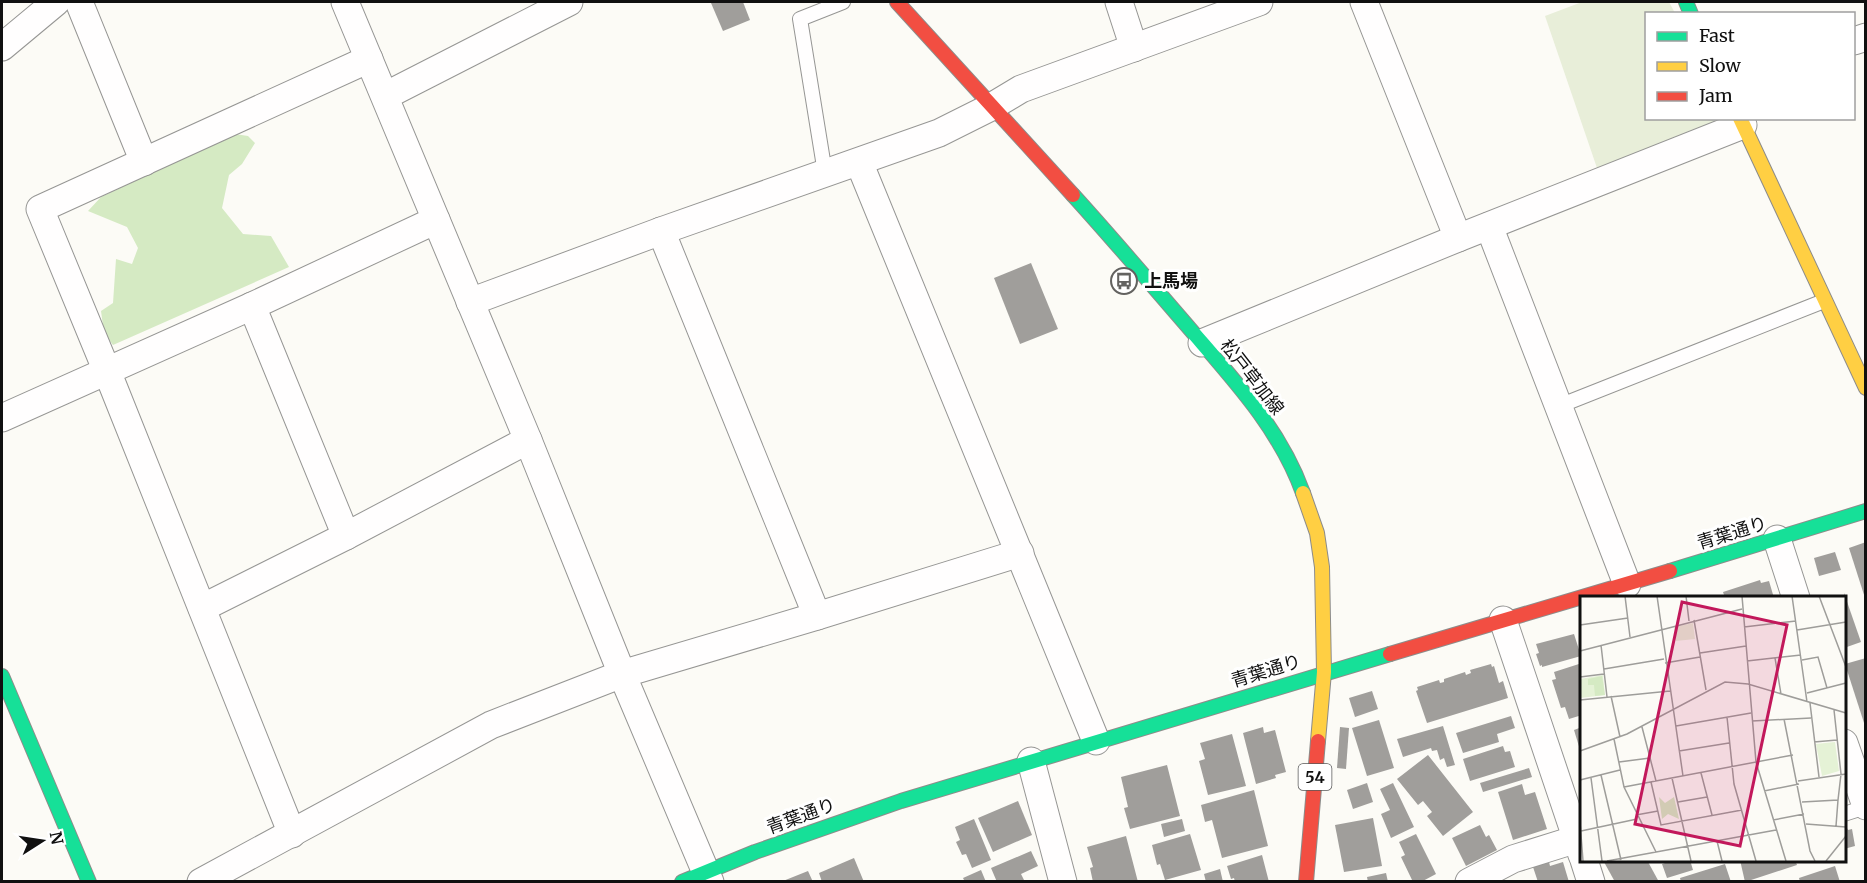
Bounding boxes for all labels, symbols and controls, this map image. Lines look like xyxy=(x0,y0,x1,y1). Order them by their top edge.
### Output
legend xyxy=(1645,12,1855,120)
text: Fast xyxy=(1699,24,1735,47)
text: Slow xyxy=(1699,54,1742,77)
text: Jam xyxy=(1698,84,1733,107)
bus stop icon: 上馬場 xyxy=(1109,266,1139,296)
place label: 上馬場 xyxy=(1144,269,1198,292)
street label: 松戸草加線 xyxy=(1216,334,1289,419)
street label: 青葉通り xyxy=(1694,511,1770,554)
inset map xyxy=(1580,596,1846,862)
street label: 青葉通り xyxy=(1228,649,1304,692)
road number: 54 xyxy=(1298,764,1332,790)
street label: 青葉通り xyxy=(763,792,839,839)
north arrow xyxy=(12,811,72,871)
text: N xyxy=(46,830,68,846)

